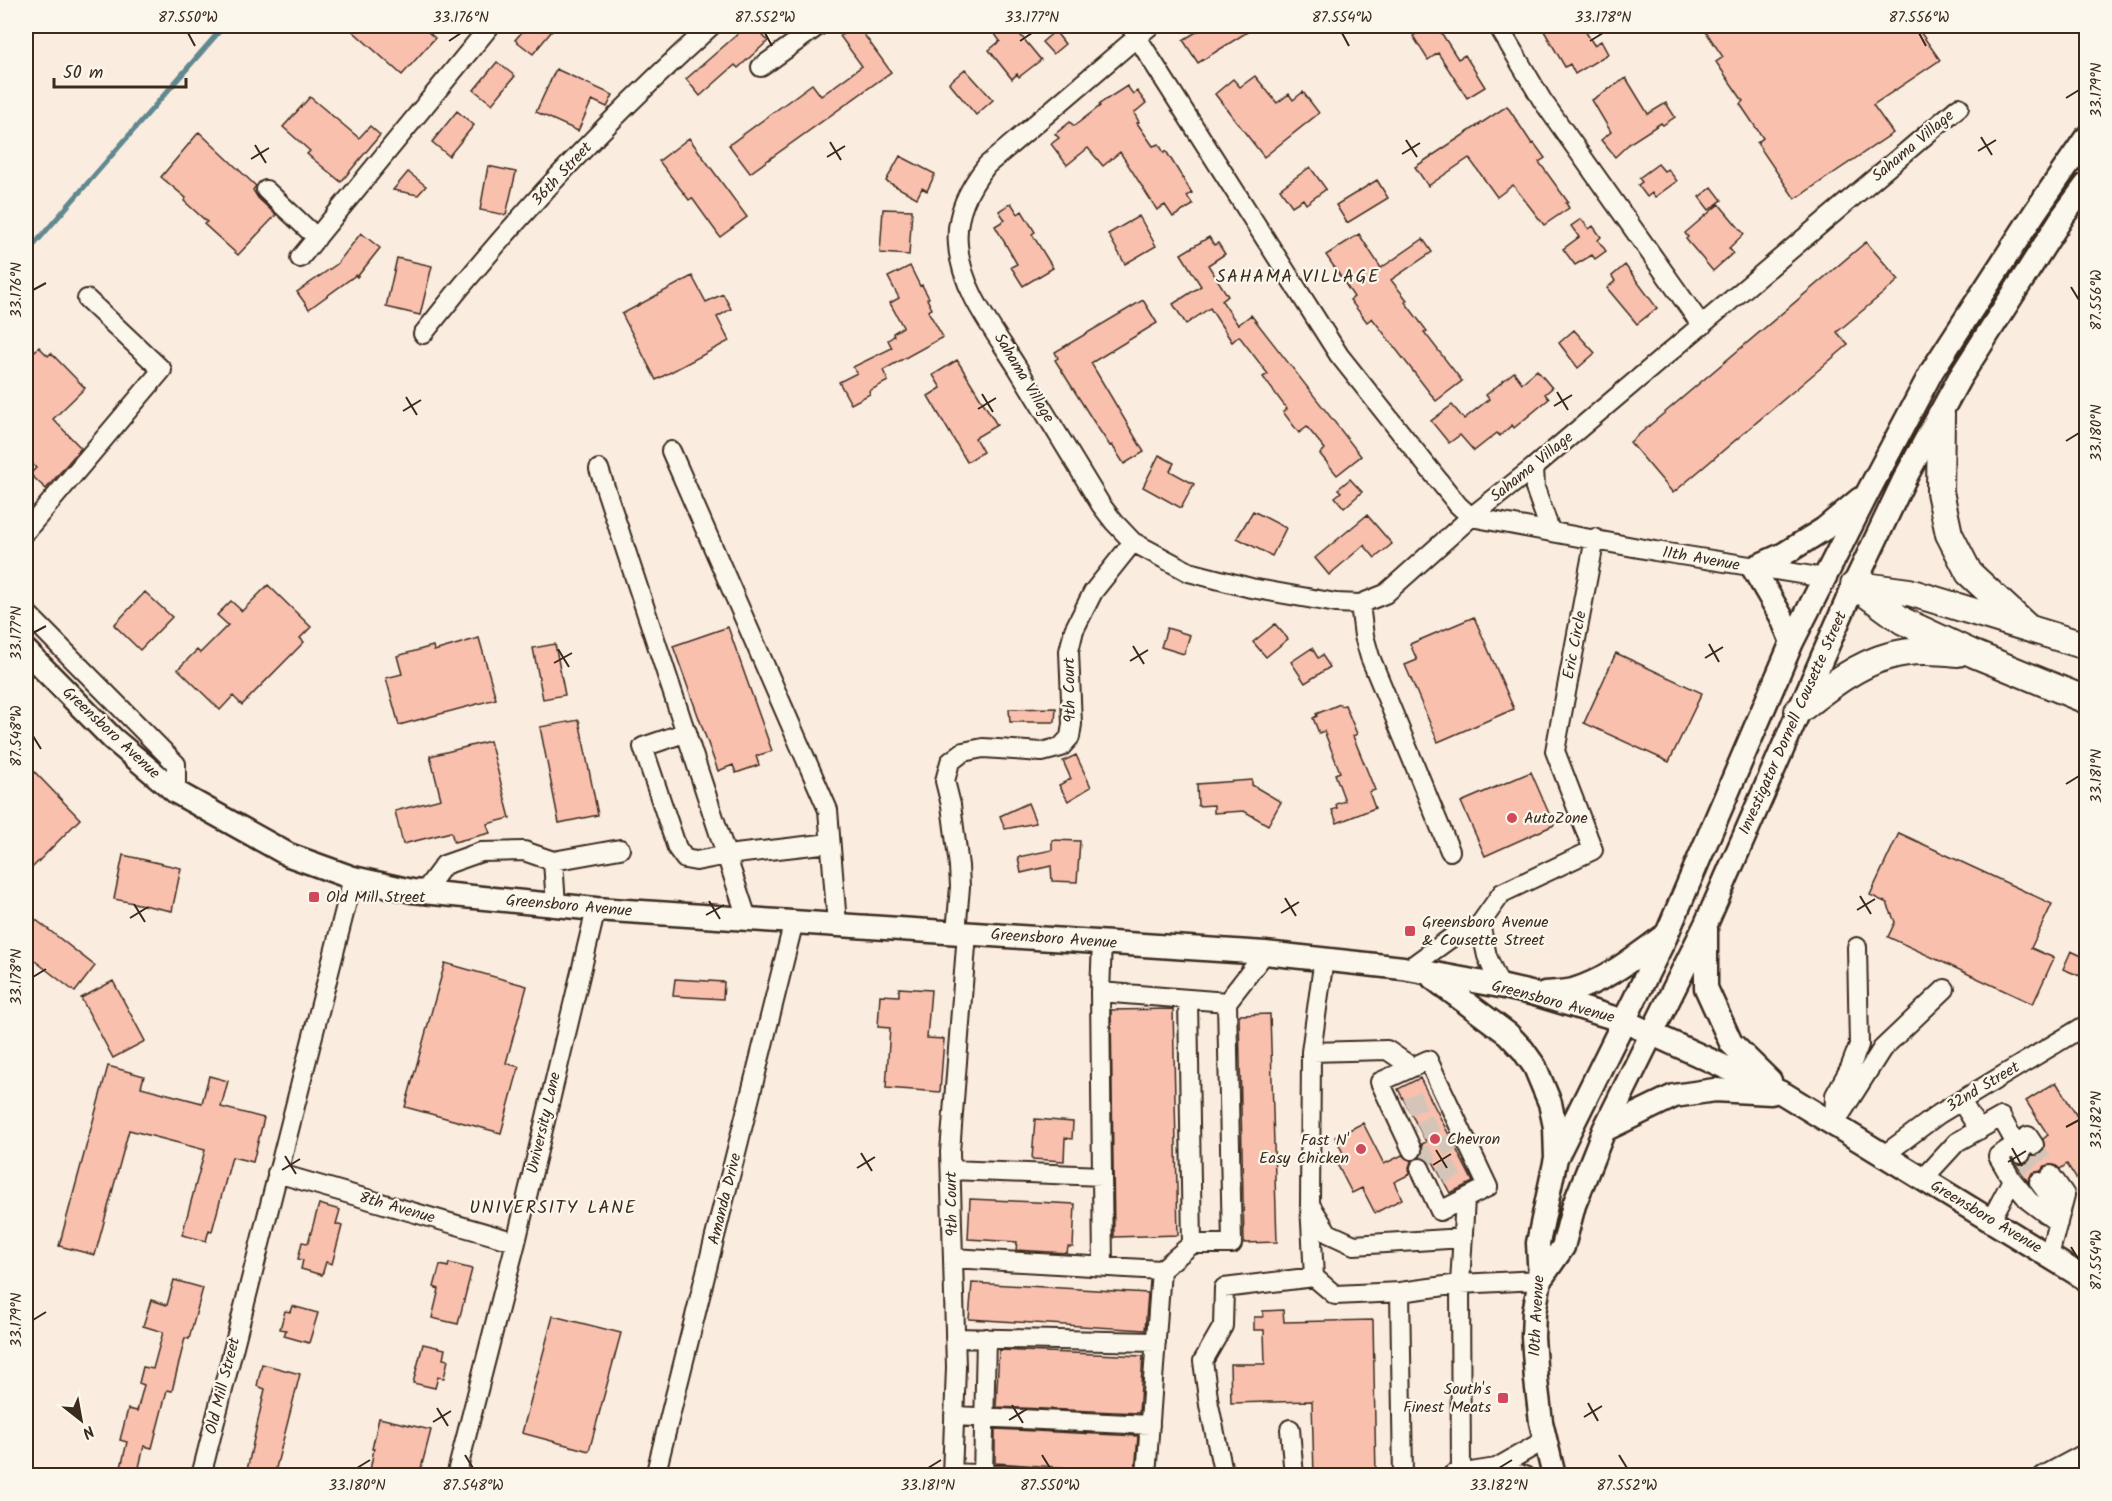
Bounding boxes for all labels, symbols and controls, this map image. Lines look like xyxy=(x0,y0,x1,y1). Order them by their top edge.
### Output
text: 87.550°W xyxy=(158,6,218,30)
text: 33.176°N xyxy=(433,6,489,30)
text: 87.552°W xyxy=(734,6,796,30)
text: 33.177°N xyxy=(1005,6,1059,30)
text: 87.554°W xyxy=(1312,6,1373,30)
text: 33.178°N xyxy=(1575,6,1631,30)
text: 87.556°W xyxy=(1889,6,1950,30)
scale bar xyxy=(54,51,186,89)
text: 50 m xyxy=(63,59,103,88)
text: 33.179°N xyxy=(2085,63,2109,117)
street label: Sahama Village xyxy=(1866,104,1960,188)
street label: 36th Street xyxy=(526,136,599,212)
text: 33.176°N xyxy=(5,262,29,318)
district label: SAHAMA VILLAGE xyxy=(1216,263,1380,292)
text: 87.556°W xyxy=(2085,269,2109,330)
street label: Sahama Village xyxy=(987,328,1061,428)
text: 33.180°N xyxy=(2085,404,2109,462)
street label: Sahama Village xyxy=(1485,425,1579,509)
street label: 11th Avenue xyxy=(1660,540,1742,578)
text: 33.177°N xyxy=(5,606,29,660)
street label: Investigator Dornell Cousette Street xyxy=(1732,606,1854,839)
street label: Eric Circle xyxy=(1556,609,1594,681)
street label: 9th Court xyxy=(1057,656,1083,723)
street label: Greensboro Avenue xyxy=(56,681,166,785)
text: 87.548°W xyxy=(5,705,29,767)
text: 33.181°N xyxy=(2085,749,2109,803)
place label: AutoZone xyxy=(1524,806,1588,831)
marker: AutoZone xyxy=(1505,811,1519,825)
place label: Old Mill Street xyxy=(326,885,426,910)
street label: Greensboro Avenue xyxy=(505,888,633,924)
marker: Old Mill Street xyxy=(307,890,321,904)
place label: Greensboro Avenue & Cousette Street xyxy=(1422,910,1549,953)
street label: Greensboro Avenue xyxy=(990,922,1118,956)
marker: Greensboro Avenue & Cousette Street xyxy=(1403,924,1417,938)
text: 33.178°N xyxy=(5,949,29,1005)
street label: Greensboro Avenue xyxy=(1489,974,1617,1030)
street label: 32nd Street xyxy=(1941,1055,2025,1119)
street label: University Lane xyxy=(520,1070,568,1176)
text: 33.182°N xyxy=(2085,1091,2109,1149)
place label: Chevron xyxy=(1447,1127,1500,1152)
place label: Fast N' Easy Chicken xyxy=(1259,1128,1350,1171)
marker: Chevron xyxy=(1428,1132,1442,1146)
marker: Fast N' Easy Chicken xyxy=(1354,1142,1368,1156)
street label: Amanda Drive xyxy=(702,1150,748,1248)
street label: 9th Court xyxy=(939,1170,965,1237)
street label: Greensboro Avenue xyxy=(1925,1174,2047,1260)
street label: 8th Avenue xyxy=(356,1185,438,1231)
district label: UNIVERSITY LANE xyxy=(469,1194,637,1223)
text: 87.554°W xyxy=(2085,1229,2109,1290)
street label: 10th Avenue xyxy=(1522,1275,1552,1357)
text: 33.179°N xyxy=(5,1293,29,1347)
street label: Old Mill Street xyxy=(199,1334,247,1437)
place label: South's Finest Meats xyxy=(1403,1377,1491,1420)
north arrow xyxy=(51,1390,111,1450)
marker: South's Finest Meats xyxy=(1496,1391,1510,1405)
text: N xyxy=(77,1418,99,1445)
text: 33.180°N xyxy=(328,1474,386,1498)
text: 87.548°W xyxy=(442,1474,504,1498)
text: 33.181°N xyxy=(901,1474,955,1498)
text: 87.550°W xyxy=(1020,1474,1080,1498)
text: 33.182°N xyxy=(1470,1474,1528,1498)
text: 87.552°W xyxy=(1596,1474,1658,1498)

